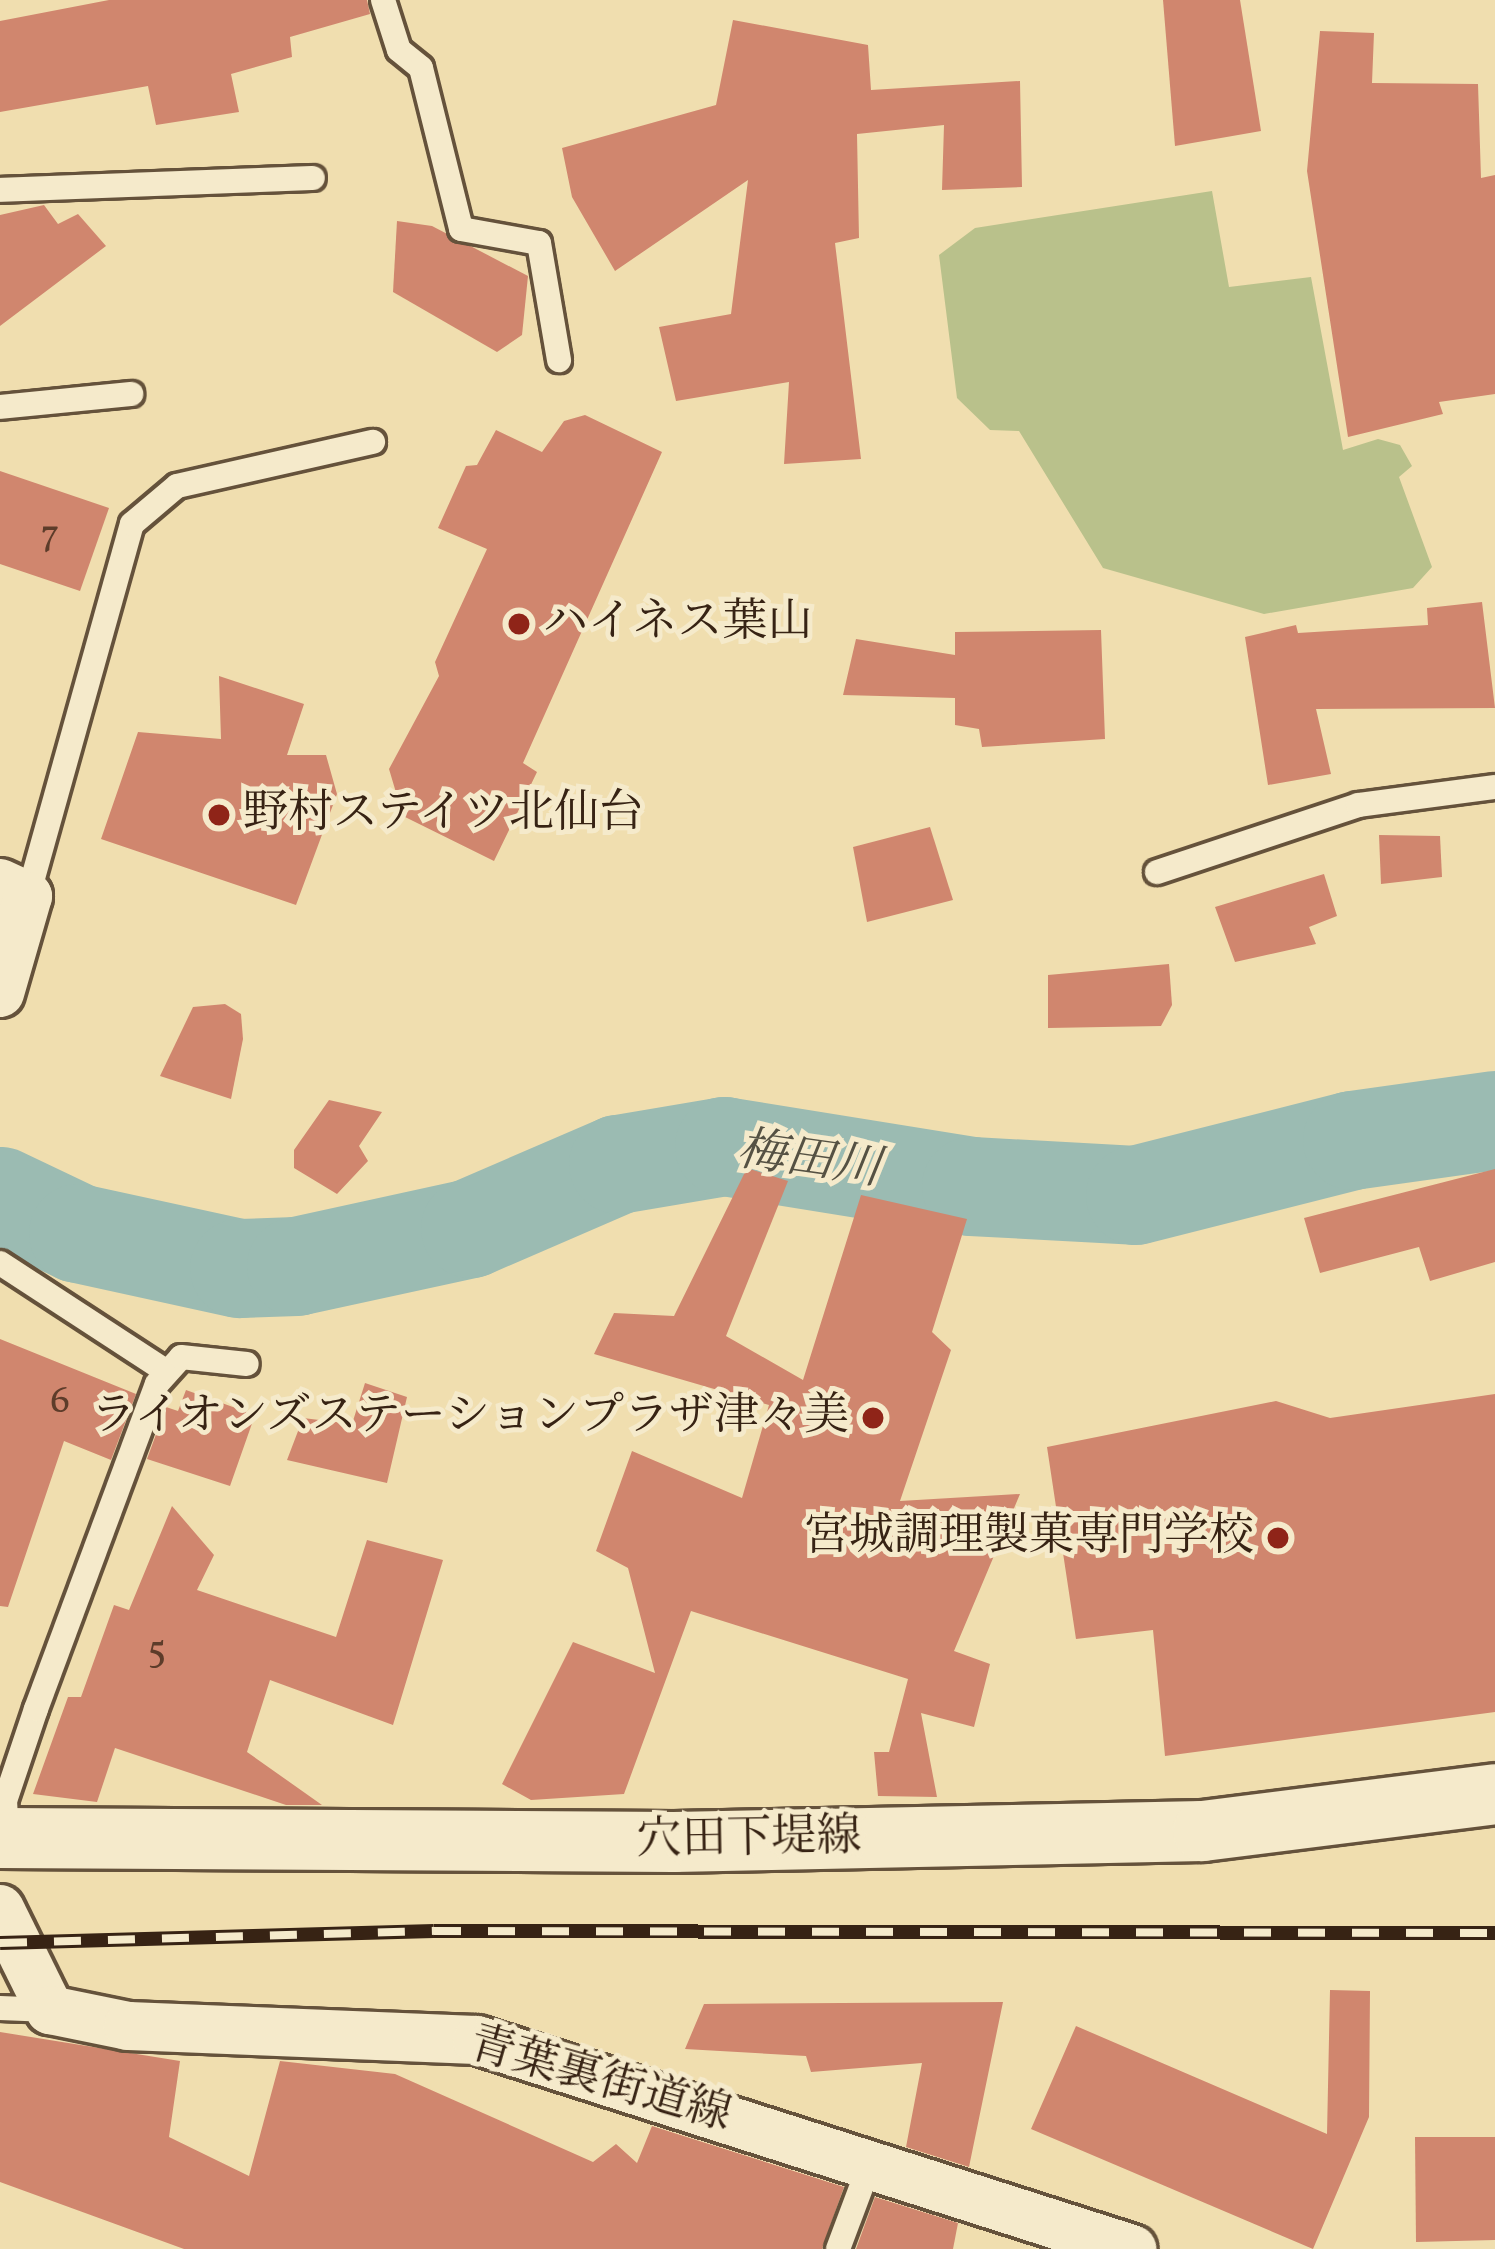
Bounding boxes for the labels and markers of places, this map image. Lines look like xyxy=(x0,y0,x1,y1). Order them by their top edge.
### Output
place label: ハイネス葉山 xyxy=(543,597,813,651)
marker: ハイネス葉山 xyxy=(506,611,532,637)
place label: 野村ステイツ北仙台 xyxy=(243,788,648,842)
marker: 野村ステイツ北仙台 xyxy=(206,802,232,828)
place label: ライオンズステーションプラザ津々美 xyxy=(84,1391,849,1445)
marker: ライオンズステーションプラザ津々美 xyxy=(860,1405,886,1431)
place label: 宮城調理製菓専門学校 xyxy=(804,1511,1254,1565)
marker: 宮城調理製菓専門学校 xyxy=(1265,1525,1291,1551)

